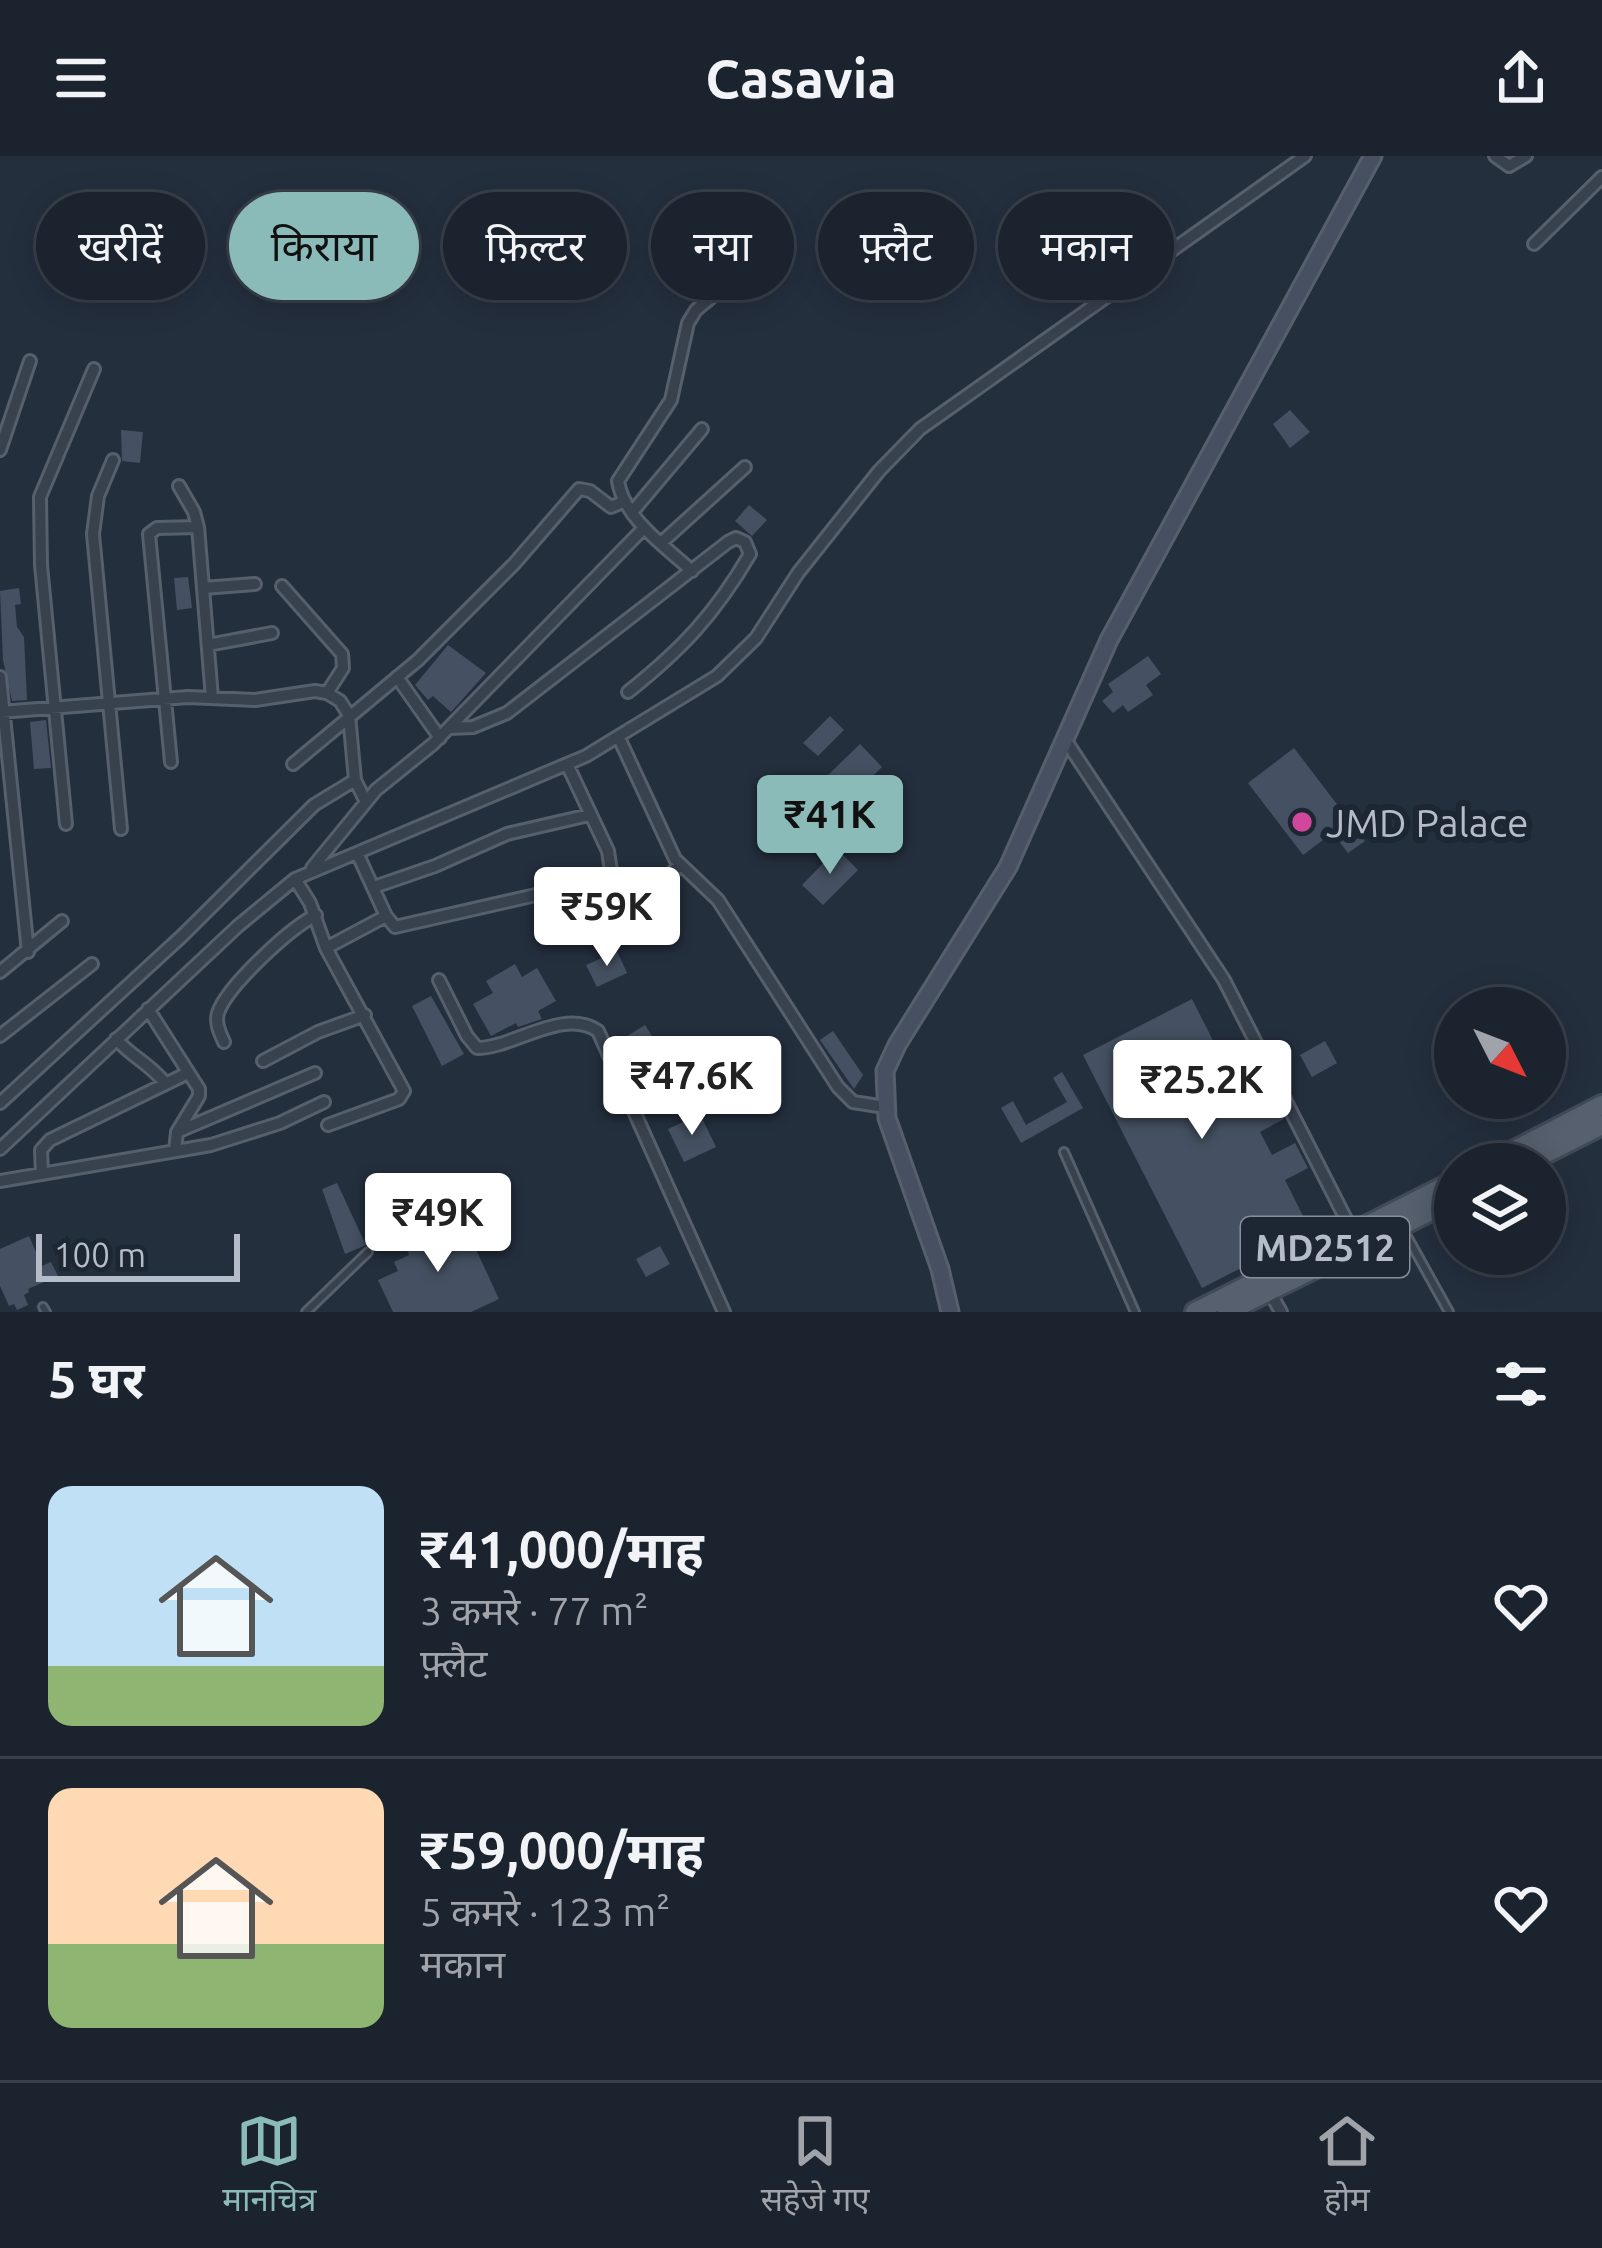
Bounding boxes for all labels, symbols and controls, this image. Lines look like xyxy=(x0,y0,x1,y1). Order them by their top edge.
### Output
icon: menu xyxy=(48,45,114,111)
icon: share xyxy=(1488,45,1554,111)
text: Casavia xyxy=(705,48,897,108)
chip: खरीदें xyxy=(36,192,205,300)
chip: किराया xyxy=(229,192,419,300)
chip: फ़िल्टर xyxy=(443,192,627,300)
chip: नया xyxy=(651,192,794,300)
chip: फ़्लैट xyxy=(818,192,974,300)
chip: मकान xyxy=(998,192,1174,300)
pin: ₹41K xyxy=(759,775,901,877)
text: ₹41K xyxy=(784,792,876,835)
place label: JMD Palace xyxy=(1326,801,1528,844)
marker: JMD Palace xyxy=(1289,809,1315,835)
pin: ₹59K xyxy=(536,867,678,969)
text: ₹59K xyxy=(561,884,653,927)
north arrow xyxy=(1434,987,1566,1119)
map controls xyxy=(1434,987,1566,1275)
pin: ₹47.6K xyxy=(594,1036,790,1138)
pin: ₹25.2K xyxy=(1104,1040,1300,1142)
text: ₹47.6K xyxy=(630,1053,754,1096)
text: ₹25.2K xyxy=(1140,1057,1264,1100)
button: layers xyxy=(1434,1143,1566,1275)
pin: ₹49K xyxy=(367,1173,509,1275)
text: ₹49K xyxy=(392,1190,484,1233)
road number: MD2512 xyxy=(1241,1217,1409,1277)
scale bar xyxy=(36,1228,240,1281)
text: 100 m xyxy=(54,1236,146,1273)
text: 5 घर xyxy=(48,1350,144,1408)
icon: filters xyxy=(1488,1351,1554,1417)
text: ₹41,000/माह xyxy=(420,1520,704,1578)
icon: home xyxy=(144,1534,288,1678)
icon: heart xyxy=(1488,1573,1554,1639)
text: 3 कमरे · 77 m² xyxy=(420,1589,648,1632)
text: फ़्लैट xyxy=(420,1641,487,1684)
text: ₹59,000/माह xyxy=(420,1821,704,1879)
icon: home xyxy=(144,1836,288,1980)
icon: heart xyxy=(1488,1875,1554,1941)
text: 5 कमरे · 123 m² xyxy=(420,1890,670,1933)
text: मकान xyxy=(420,1942,505,1985)
tab: मानचित्र xyxy=(222,2108,316,2224)
tab: सहेजे गए xyxy=(761,2108,870,2224)
tab: होम xyxy=(1314,2108,1380,2224)

